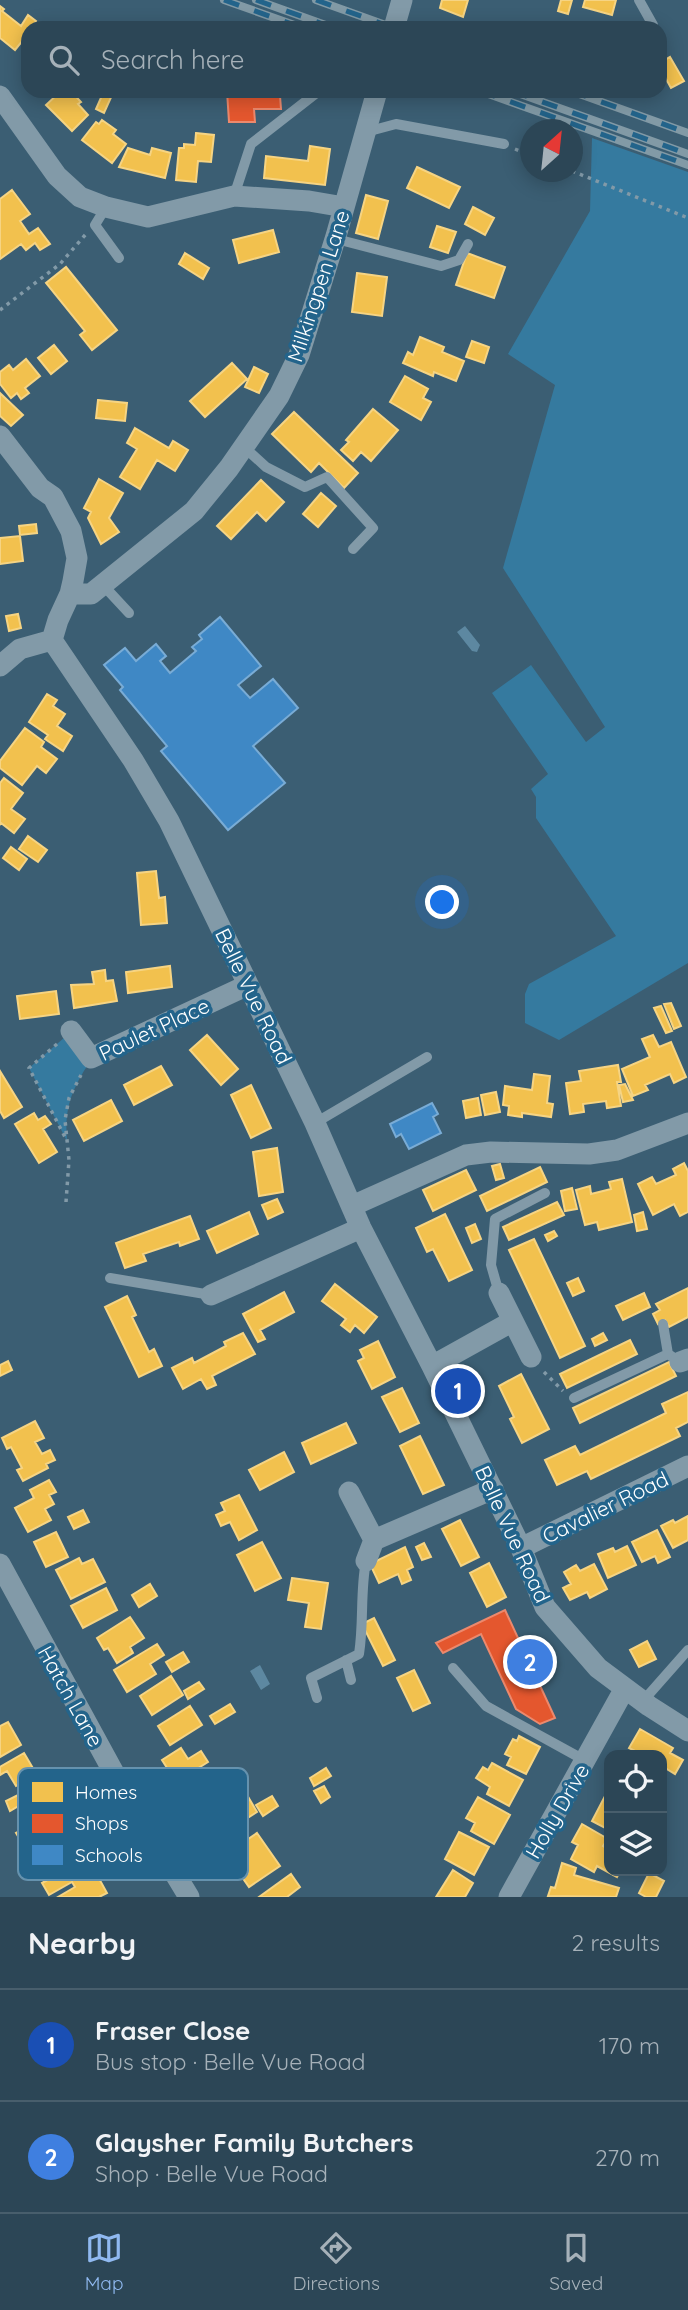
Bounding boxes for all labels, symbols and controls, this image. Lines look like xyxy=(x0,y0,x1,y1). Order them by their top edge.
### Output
search box xyxy=(21,21,667,98)
icon: search xyxy=(45,41,83,79)
text: Search here xyxy=(101,43,245,76)
north arrow xyxy=(520,119,583,182)
street label: Milkingpen Lane xyxy=(281,207,355,365)
your location xyxy=(425,885,459,919)
street label: Belle Vue Road xyxy=(210,924,298,1068)
street label: Paulet Place xyxy=(95,992,213,1066)
pin: 1 xyxy=(435,1365,481,1417)
street label: Belle Vue Road xyxy=(470,1461,556,1607)
street label: Cavalier Road xyxy=(538,1465,672,1549)
pin: 2 xyxy=(507,1636,553,1688)
street label: Hatch Lane xyxy=(33,1641,109,1751)
map controls xyxy=(604,1750,667,1876)
button: locate xyxy=(604,1750,667,1813)
street label: Holly Drive xyxy=(519,1759,595,1863)
legend xyxy=(18,1768,248,1880)
text: Homes xyxy=(75,1780,137,1804)
text: Shops xyxy=(75,1811,128,1835)
button: layers xyxy=(604,1813,667,1876)
text: Schools xyxy=(75,1843,143,1867)
text: Nearby xyxy=(28,1924,136,1962)
text: 2 results xyxy=(571,1928,660,1957)
text: Fraser Close xyxy=(95,2014,250,2047)
text: 1 xyxy=(47,2031,55,2060)
text: 170 m xyxy=(599,2031,660,2060)
text: Bus stop · Belle Vue Road xyxy=(95,2047,366,2076)
text: Glaysher Family Butchers xyxy=(95,2126,414,2159)
text: 2 xyxy=(44,2143,58,2172)
text: 270 m xyxy=(595,2143,660,2172)
text: Shop · Belle Vue Road xyxy=(95,2159,328,2188)
tab: Map xyxy=(85,2229,123,2295)
tab: Directions xyxy=(293,2229,380,2295)
tab: Saved xyxy=(549,2229,603,2295)

